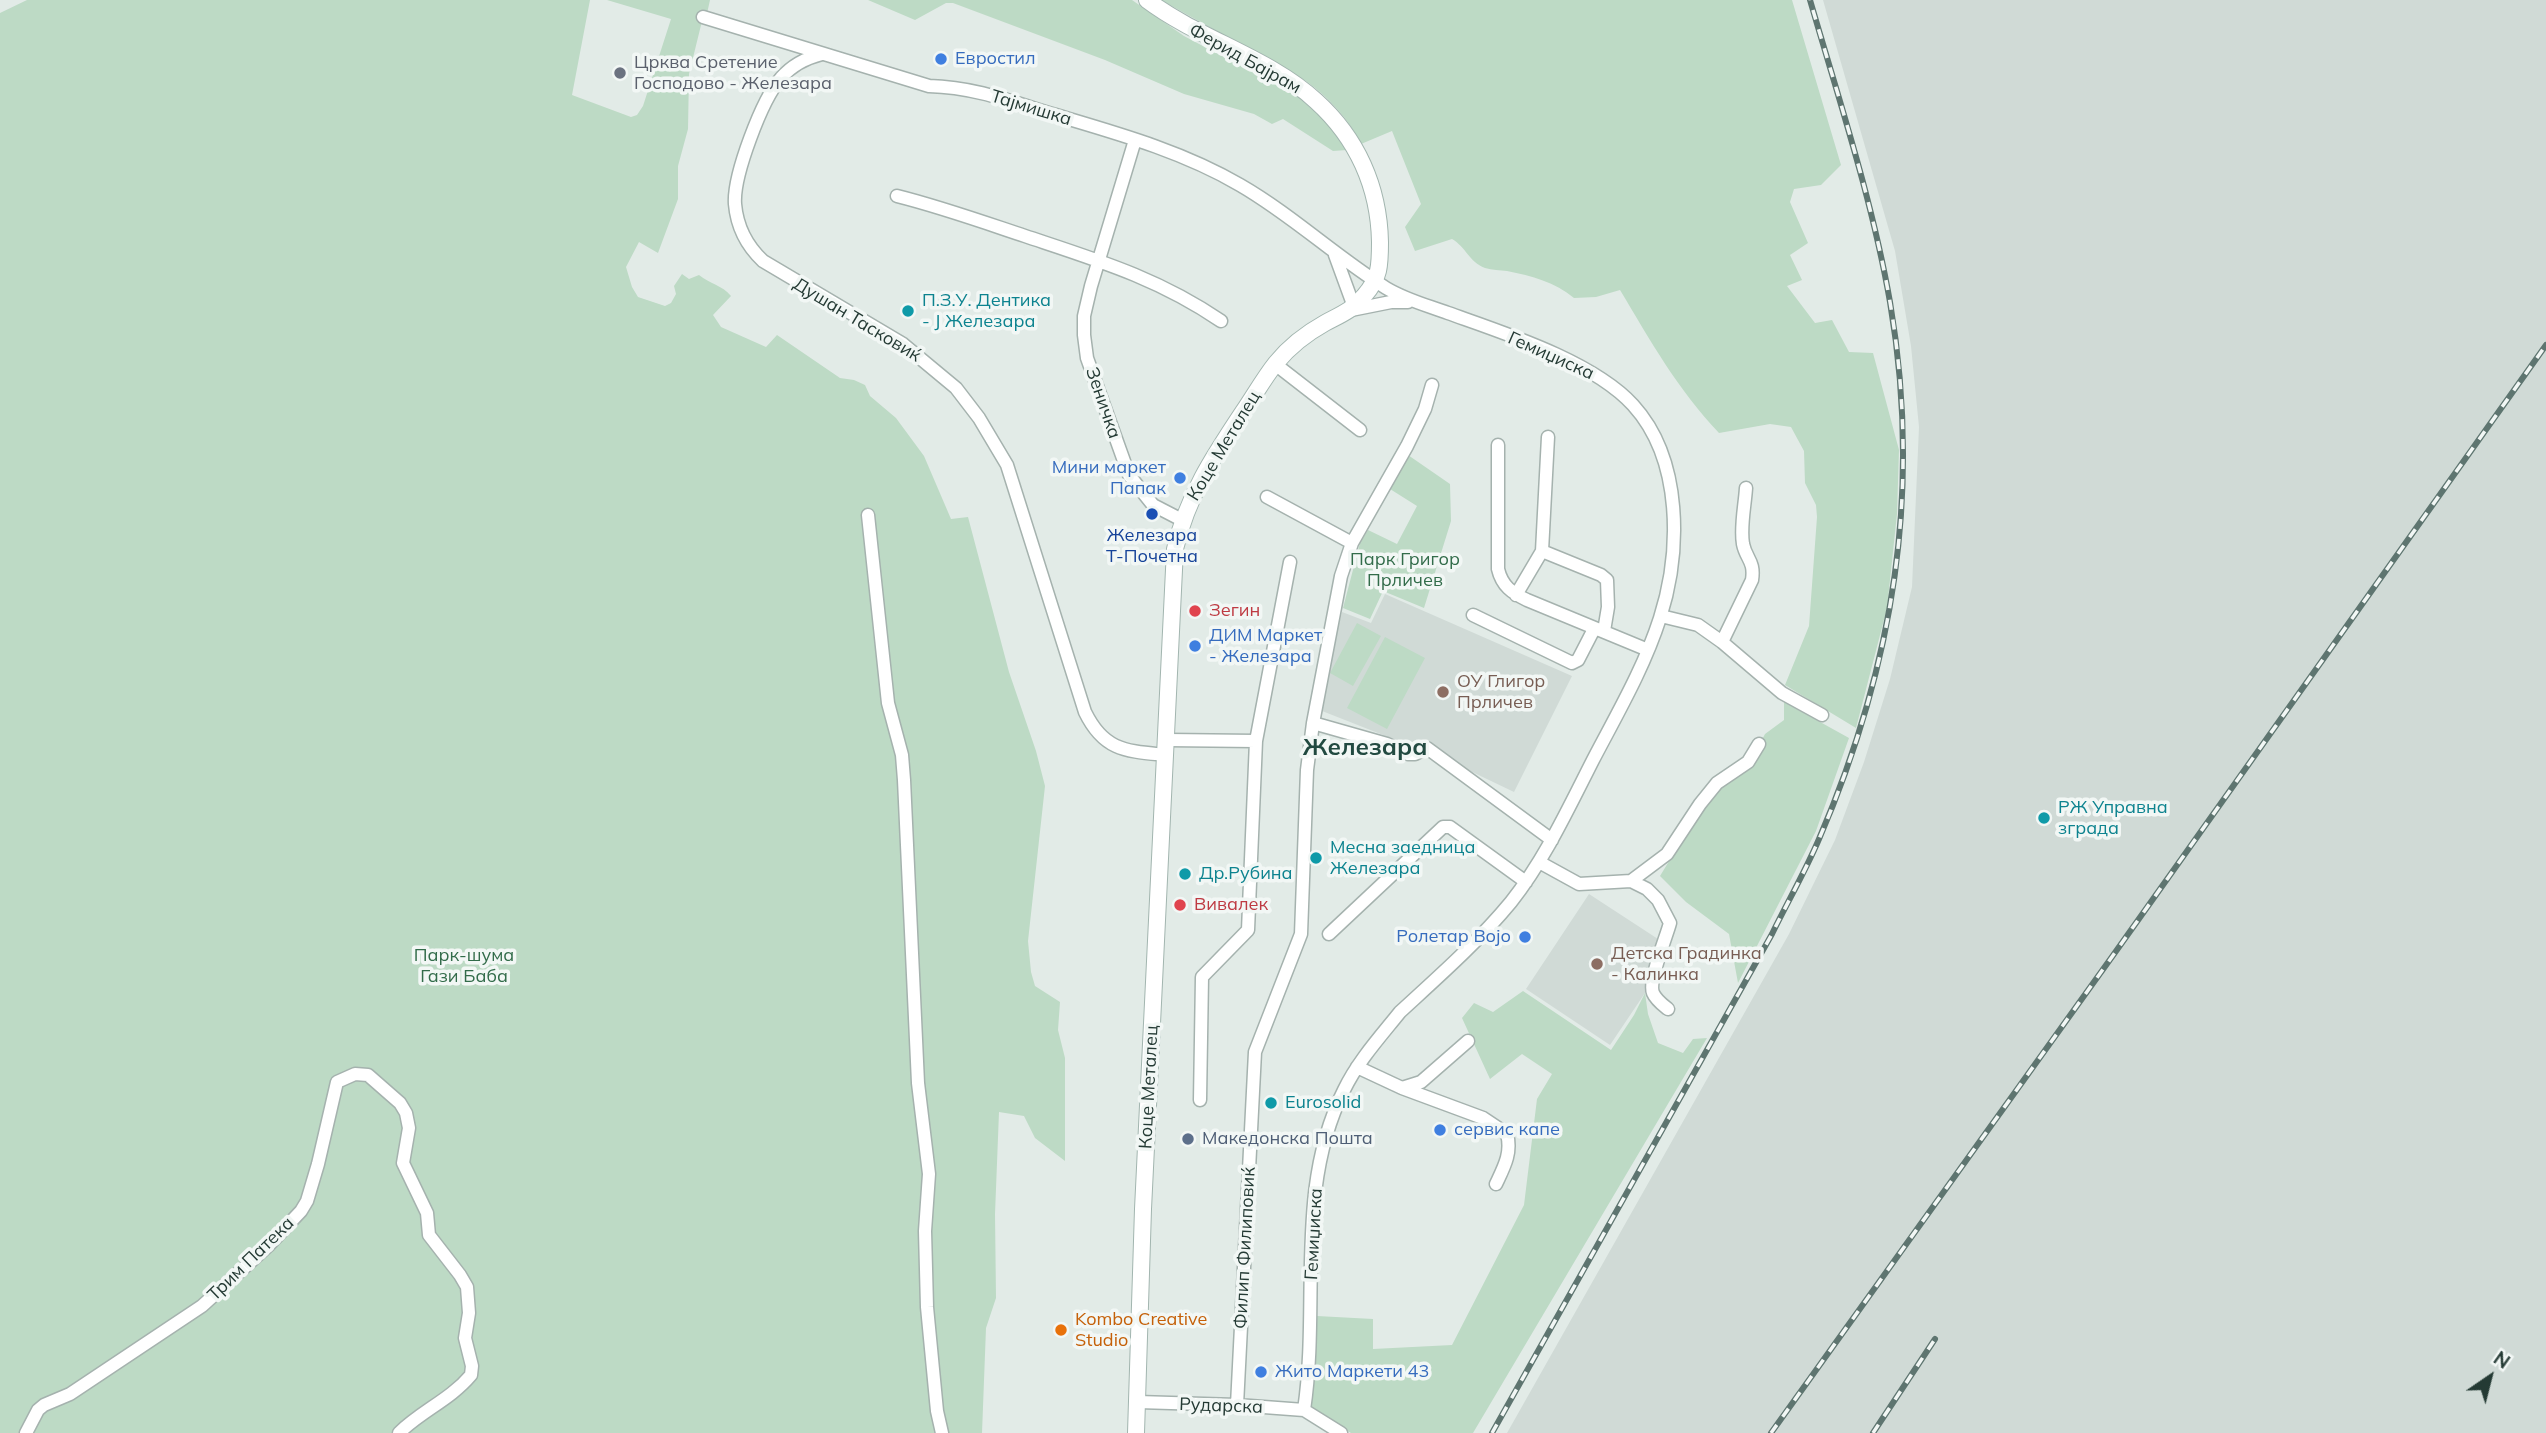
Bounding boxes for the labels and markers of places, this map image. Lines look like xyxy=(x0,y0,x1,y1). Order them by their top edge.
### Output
place label: Евростил xyxy=(955,48,1036,70)
marker: Евростил xyxy=(933,51,949,67)
place label: Црква Сретение Господово - Железара xyxy=(634,52,832,94)
marker: Црква Сретение Господово - Железара xyxy=(612,65,628,81)
place label: П.З.У. Дентика - Ј Железара xyxy=(922,290,1051,332)
marker: П.З.У. Дентика - Ј Железара xyxy=(900,303,916,319)
place label: Мини маркет Папак xyxy=(1052,457,1166,500)
marker: Мини маркет Папак xyxy=(1172,470,1188,486)
marker: Железара Т-Почетна xyxy=(1144,506,1160,522)
place label: Железара Т-Почетна xyxy=(1106,525,1198,568)
place label: Зегин xyxy=(1209,600,1260,622)
marker: Зегин xyxy=(1187,603,1203,619)
place label: ДИМ Маркет - Железара xyxy=(1209,625,1322,668)
marker: ДИМ Маркет - Железара xyxy=(1187,638,1203,654)
place label: ОУ Глигор Прличев xyxy=(1457,671,1545,714)
marker: ОУ Глигор Прличев xyxy=(1435,684,1451,700)
place label: РЖ Управна зграда xyxy=(2058,797,2168,840)
marker: РЖ Управна зграда xyxy=(2036,810,2052,826)
place label: Месна заедница Железара xyxy=(1330,837,1475,880)
marker: Месна заедница Железара xyxy=(1308,850,1324,866)
place label: Др.Рубина xyxy=(1199,863,1293,885)
marker: Др.Рубина xyxy=(1177,866,1193,882)
place label: Вивалек xyxy=(1194,894,1268,916)
marker: Вивалек xyxy=(1172,897,1188,913)
place label: Ролетар Војо xyxy=(1396,926,1511,948)
marker: Ролетар Војо xyxy=(1517,929,1533,945)
place label: Детска Градинка - Калинка xyxy=(1611,943,1762,986)
marker: Детска Градинка - Калинка xyxy=(1589,956,1605,972)
place label: Eurosolid xyxy=(1285,1092,1361,1114)
marker: Eurosolid xyxy=(1263,1095,1279,1111)
place label: сервис капе xyxy=(1454,1119,1560,1141)
marker: сервис капе xyxy=(1432,1122,1448,1138)
place label: Македонска Пошта xyxy=(1202,1128,1373,1150)
marker: Македонска Пошта xyxy=(1180,1131,1196,1147)
place label: Kombo Creative Studio xyxy=(1075,1309,1207,1352)
marker: Kombo Creative Studio xyxy=(1053,1322,1069,1338)
place label: Жито Маркети 43 xyxy=(1275,1361,1429,1383)
marker: Жито Маркети 43 xyxy=(1253,1364,1269,1380)

